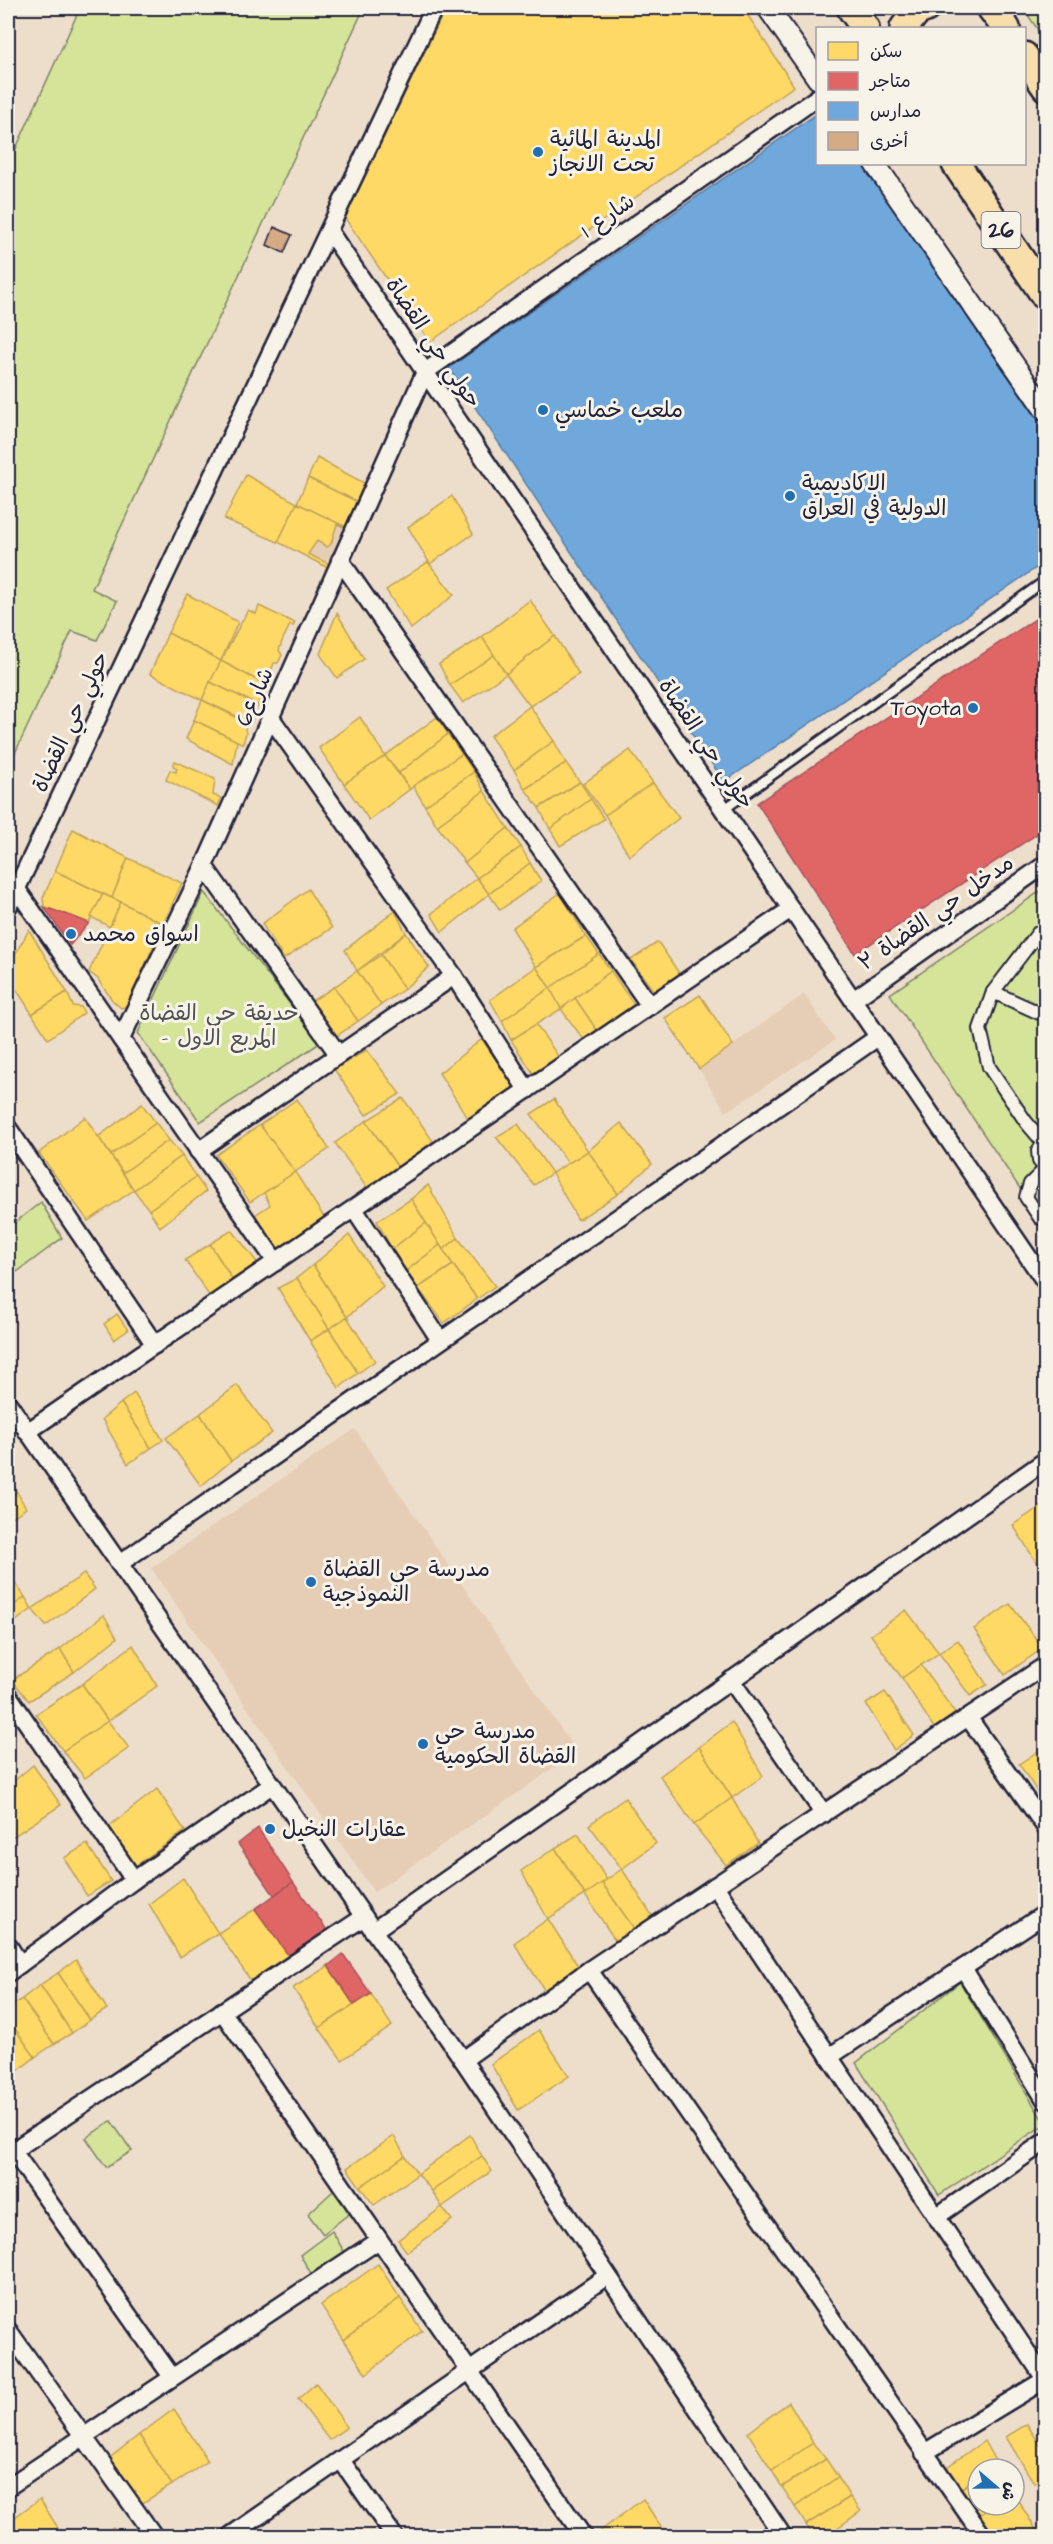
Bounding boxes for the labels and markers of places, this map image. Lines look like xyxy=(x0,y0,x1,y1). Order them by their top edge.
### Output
place label: المدينة المائية تحت الانجاز xyxy=(548,124,661,180)
marker: المدينة المائية تحت الانجاز xyxy=(531,145,545,159)
place label: ملعب خماسي xyxy=(555,395,683,429)
marker: ملعب خماسي xyxy=(536,403,550,417)
place label: الاكاديمية الدولية في العراق xyxy=(802,468,946,524)
marker: الاكاديمية الدولية في العراق xyxy=(783,489,797,503)
place label: Toyota xyxy=(890,693,961,725)
marker: Toyota xyxy=(966,701,980,715)
place label: اسواق محمد xyxy=(83,919,199,950)
marker: اسواق محمد xyxy=(64,927,78,941)
place label: مدرسة حي القضاة النموذجية xyxy=(323,1554,490,1610)
marker: مدرسة حي القضاة النموذجية xyxy=(304,1575,318,1589)
place label: مدرسة حي القضاة الحكومية xyxy=(435,1716,576,1772)
marker: مدرسة حي القضاة الحكومية xyxy=(416,1737,430,1751)
place label: عقارات النخيل xyxy=(282,1814,406,1845)
marker: عقارات النخيل xyxy=(263,1822,277,1836)

